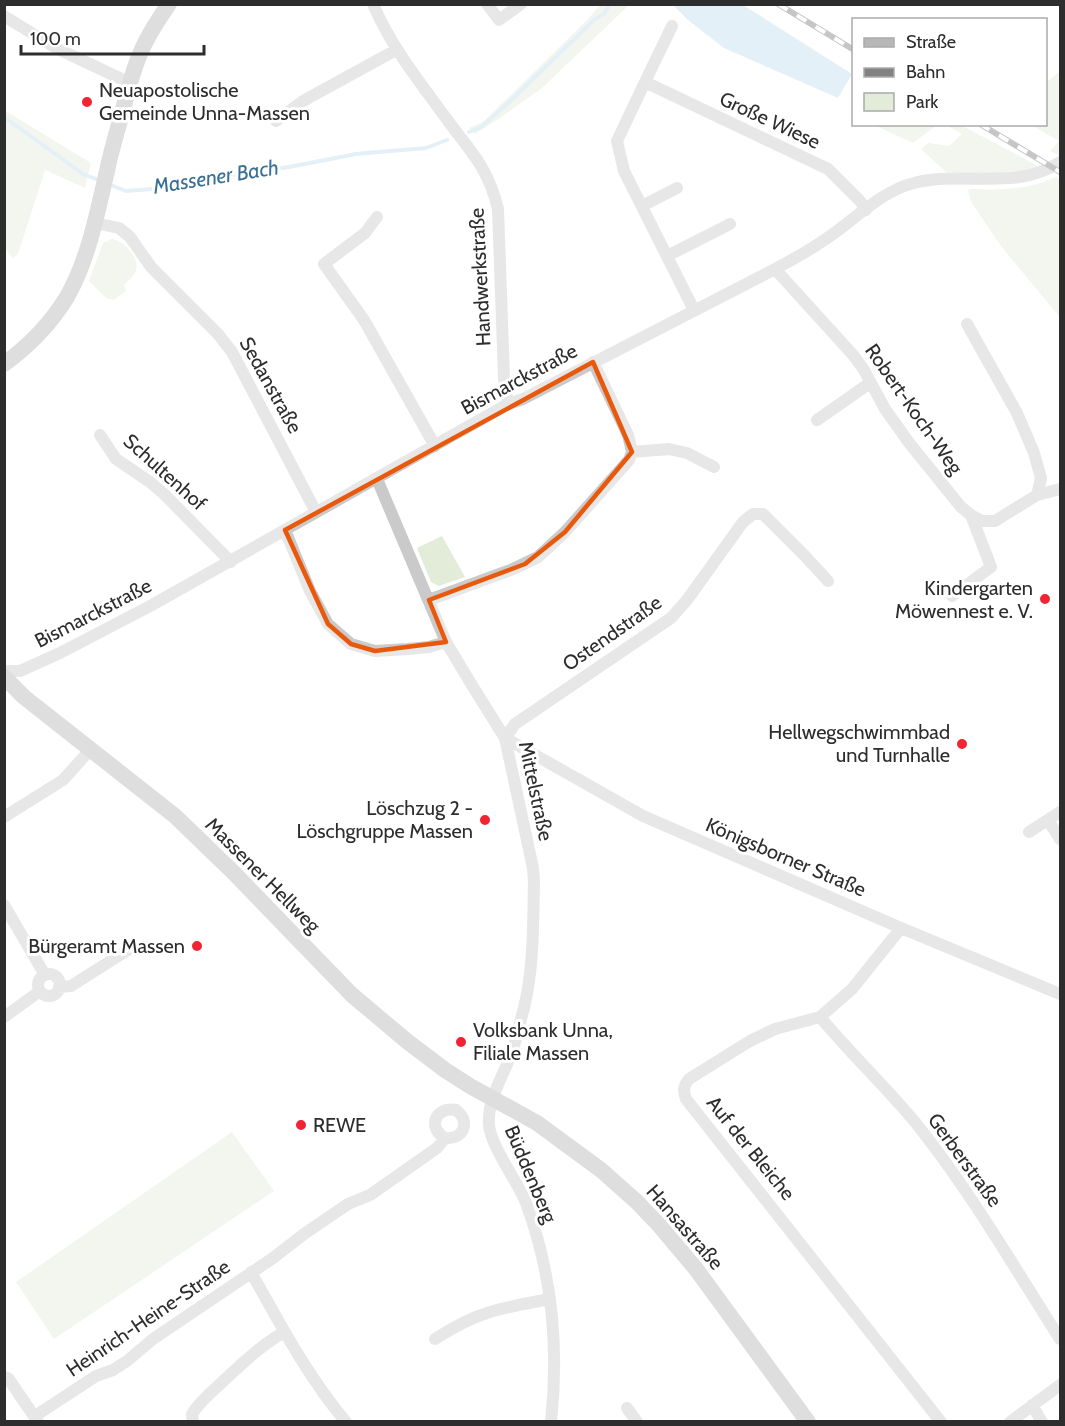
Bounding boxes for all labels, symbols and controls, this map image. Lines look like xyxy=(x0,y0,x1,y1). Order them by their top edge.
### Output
scale bar xyxy=(21,18,204,56)
legend xyxy=(852,18,1047,126)
text: 100 m xyxy=(30,28,81,50)
text: Straße xyxy=(906,31,956,53)
text: Bahn xyxy=(906,61,945,83)
place label: Neuapostolische Gemeinde Unna-Massen xyxy=(99,78,310,125)
street label: Große Wiese xyxy=(716,86,824,154)
text: Park xyxy=(906,91,939,113)
marker: Neuapostolische Gemeinde Unna-Massen xyxy=(80,95,94,109)
water label: Massener Bach xyxy=(150,154,280,199)
street label: Handwerkstraße xyxy=(464,207,496,347)
street label: Sedanstraße xyxy=(235,333,307,437)
street label: Bismarckstraße xyxy=(457,338,581,420)
street label: Robert-Koch-Weg xyxy=(860,339,969,480)
street label: Schultenhof xyxy=(119,429,212,516)
street label: Bismarckstraße xyxy=(30,573,156,653)
place label: Kindergarten Möwennest e. V. xyxy=(895,576,1033,623)
street label: Ostendstraße xyxy=(558,590,666,676)
marker: Kindergarten Möwennest e. V. xyxy=(1038,592,1052,606)
place label: Hellwegschwimmbad und Turnhalle xyxy=(768,720,950,767)
marker: Hellwegschwimmbad und Turnhalle xyxy=(955,737,969,751)
street label: Mittelstraße xyxy=(514,739,558,843)
place label: Löschzug 2 - Löschgruppe Massen xyxy=(297,796,473,843)
street label: Massener Hellweg xyxy=(200,812,326,938)
street label: Königsborner Straße xyxy=(702,812,870,902)
marker: Löschzug 2 - Löschgruppe Massen xyxy=(478,813,492,827)
place label: Bürgeramt Massen xyxy=(28,934,185,958)
marker: Bürgeramt Massen xyxy=(190,939,204,953)
place label: Volksbank Unna, Filiale Massen xyxy=(473,1018,613,1065)
marker: Volksbank Unna, Filiale Massen xyxy=(454,1035,468,1049)
street label: Auf der Bleiche xyxy=(702,1091,800,1205)
street label: Gerberstraße xyxy=(923,1108,1007,1212)
place label: REWE xyxy=(313,1113,366,1137)
marker: REWE xyxy=(294,1118,308,1132)
street label: Büddenberg xyxy=(500,1122,563,1227)
street label: Hansastraße xyxy=(641,1179,729,1275)
street label: Heinrich-Heine-Straße xyxy=(62,1254,234,1382)

